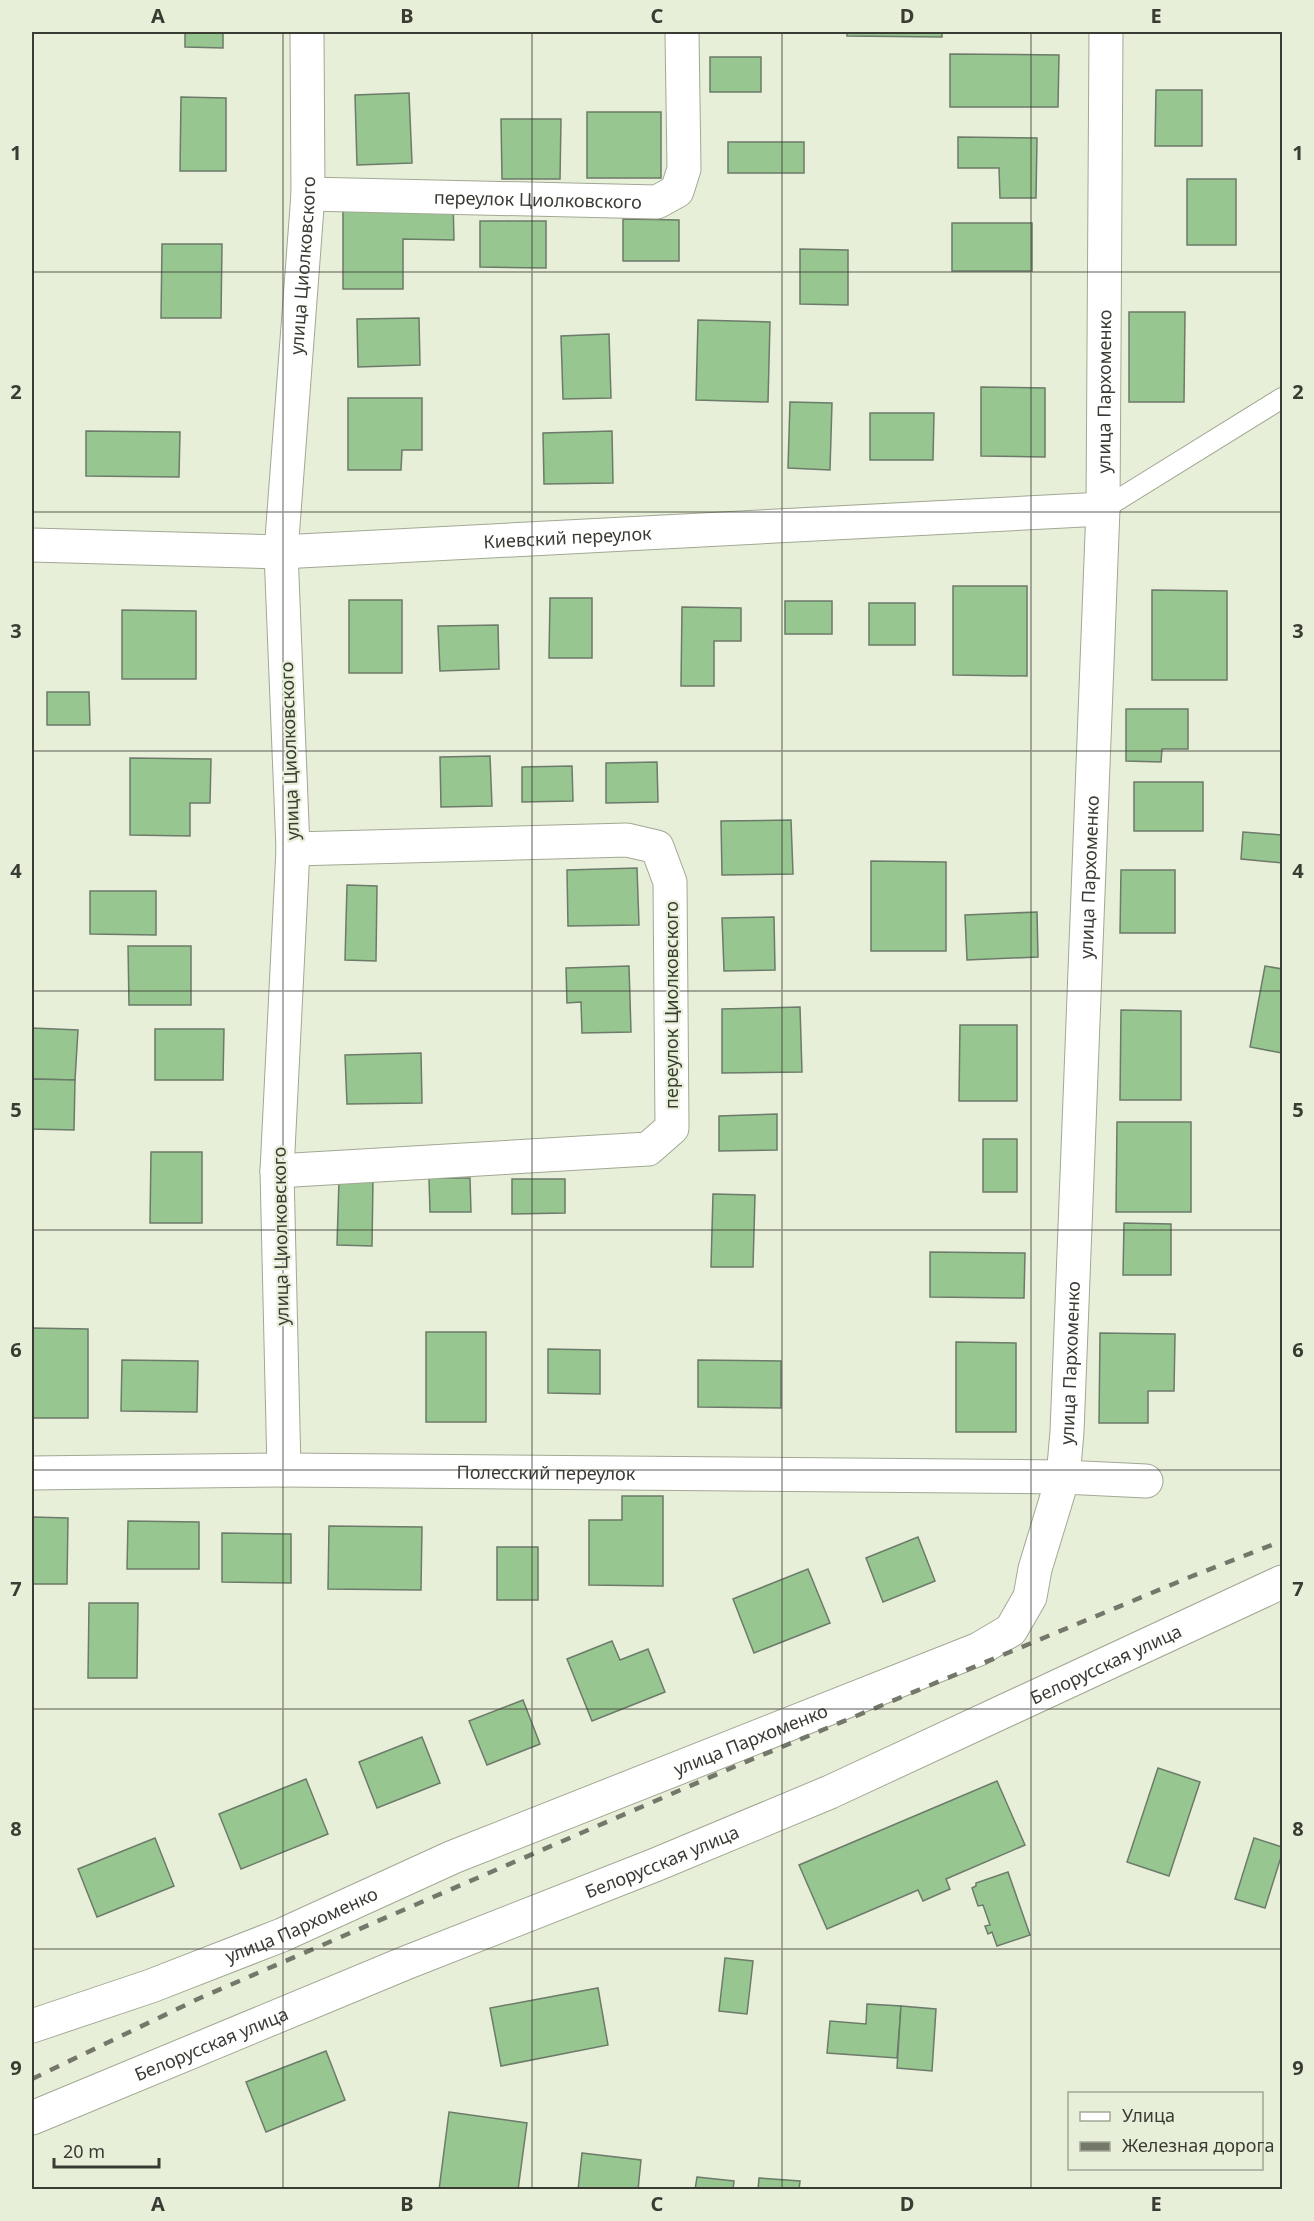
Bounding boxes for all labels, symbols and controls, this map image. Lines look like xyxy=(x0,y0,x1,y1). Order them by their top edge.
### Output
text: A xyxy=(151,2,165,29)
text: B xyxy=(400,2,414,29)
text: C xyxy=(651,2,664,29)
text: D xyxy=(900,2,914,29)
text: E xyxy=(1150,2,1162,29)
text: 1 xyxy=(10,139,22,166)
text: 1 xyxy=(1292,139,1304,166)
street label: улица Циолковского xyxy=(284,176,320,356)
street label: переулок Циолковского xyxy=(434,185,642,214)
street label: улица Пархоменко xyxy=(1091,309,1116,473)
text: 2 xyxy=(10,378,22,405)
text: 2 xyxy=(1292,378,1304,405)
street label: Киевский переулок xyxy=(483,521,653,553)
text: 3 xyxy=(10,617,22,644)
text: 3 xyxy=(1292,617,1304,644)
street label: улица Циолковского xyxy=(274,661,304,841)
street label: улица Пархоменко xyxy=(1073,795,1104,960)
text: 4 xyxy=(10,857,22,884)
text: 4 xyxy=(1292,857,1304,884)
street label: переулок Циолковского xyxy=(659,901,683,1109)
text: 5 xyxy=(10,1096,22,1123)
text: 5 xyxy=(1292,1096,1304,1123)
street label: улица Циолковского xyxy=(266,1146,294,1326)
street label: улица Пархоменко xyxy=(1054,1281,1085,1446)
text: 6 xyxy=(10,1336,22,1363)
text: 6 xyxy=(1292,1336,1304,1363)
street label: Полесский переулок xyxy=(456,1460,636,1485)
text: 7 xyxy=(10,1575,22,1602)
text: 7 xyxy=(1292,1575,1304,1602)
street label: Белорусская улица xyxy=(1026,1618,1185,1709)
street label: улица Пархоменко xyxy=(670,1698,831,1781)
text: 8 xyxy=(10,1815,22,1842)
text: 8 xyxy=(1292,1815,1304,1842)
street label: Белорусская улица xyxy=(581,1819,742,1903)
street label: улица Пархоменко xyxy=(222,1881,381,1968)
street label: Белорусская улица xyxy=(131,2001,292,2086)
text: 9 xyxy=(10,2054,22,2081)
text: 9 xyxy=(1292,2054,1304,2081)
legend xyxy=(1068,2092,1263,2170)
text: Улица xyxy=(1122,2103,1175,2127)
scale bar xyxy=(54,2131,159,2169)
text: Железная дорога xyxy=(1122,2133,1274,2157)
text: 20 m xyxy=(63,2139,105,2163)
text: A xyxy=(151,2190,165,2217)
text: B xyxy=(400,2190,414,2217)
text: C xyxy=(651,2190,664,2217)
text: D xyxy=(900,2190,914,2217)
text: E xyxy=(1150,2190,1162,2217)

